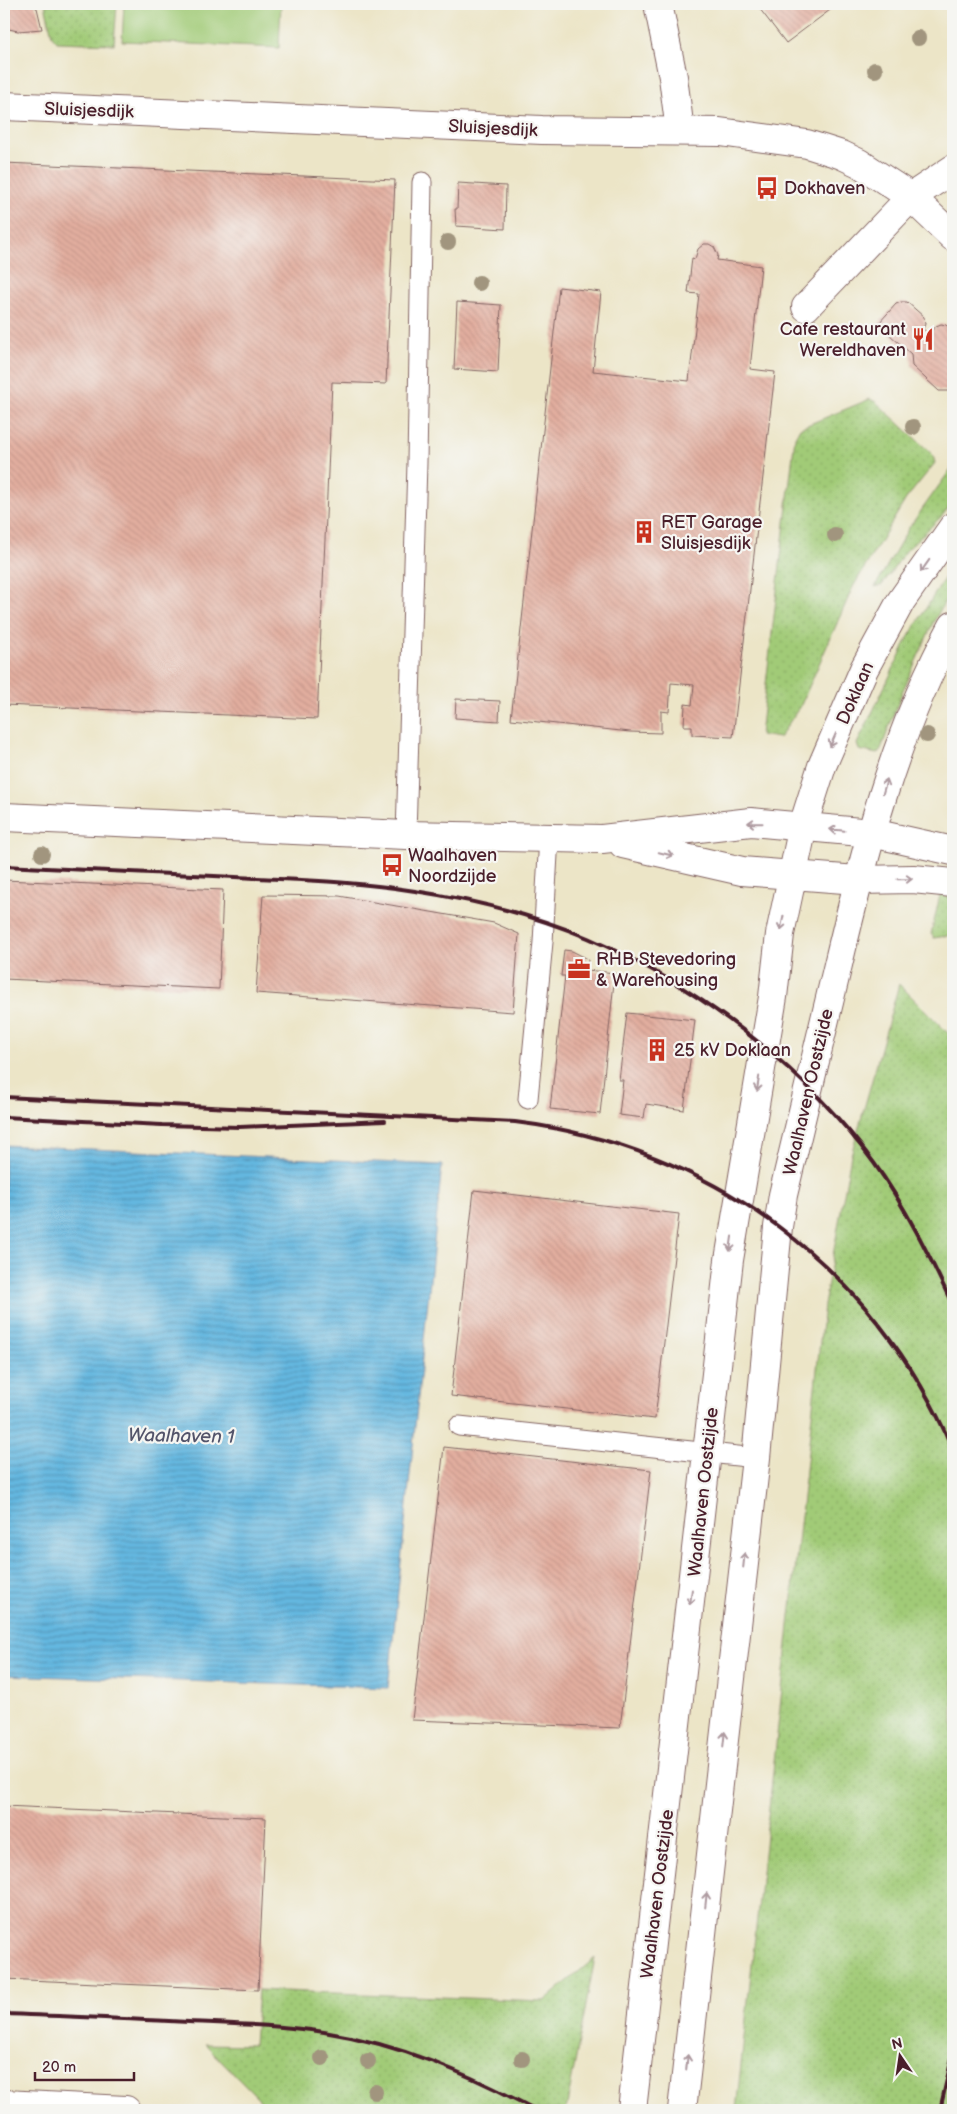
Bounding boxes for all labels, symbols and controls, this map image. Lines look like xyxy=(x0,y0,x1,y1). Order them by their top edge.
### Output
street label: Sluisjesdijk xyxy=(44,98,134,123)
street label: Sluisjesdijk xyxy=(448,116,538,141)
bus stop icon: Dokhaven xyxy=(754,175,780,201)
place label: Dokhaven xyxy=(784,178,865,199)
place label: Cafe restaurant Wereldhaven xyxy=(780,319,906,361)
restaurant icon: Cafe restaurant Wereldhaven xyxy=(910,326,936,352)
place label: RET Garage Sluisjesdijk xyxy=(661,512,763,554)
building icon: RET Garage Sluisjesdijk xyxy=(631,519,657,545)
one-way arrow xyxy=(920,559,930,573)
street label: Doklaan xyxy=(832,659,879,728)
one-way arrow xyxy=(828,732,837,747)
one-way arrow xyxy=(881,779,891,795)
one-way arrow xyxy=(747,818,763,828)
one-way arrow xyxy=(830,825,846,835)
place label: Waalhaven Noordzijde xyxy=(408,845,497,887)
one-way arrow xyxy=(658,850,674,859)
bus stop icon: Waalhaven Noordzijde xyxy=(379,852,405,878)
one-way arrow xyxy=(897,874,913,884)
one-way arrow xyxy=(777,915,786,931)
place label: RHB Stevedoring & Warehousing xyxy=(596,949,736,991)
office icon: RHB Stevedoring & Warehousing xyxy=(566,956,592,982)
street label: Waalhaven Oostzijde xyxy=(779,1006,838,1177)
building icon: 25 kV Doklaan xyxy=(644,1037,670,1063)
place label: 25 kV Doklaan xyxy=(674,1040,791,1061)
one-way arrow xyxy=(753,1076,763,1092)
one-way arrow xyxy=(726,1236,736,1252)
street label: Waalhaven Oostzijde xyxy=(684,1406,723,1578)
water label: Waalhaven 1 xyxy=(128,1424,235,1449)
one-way arrow xyxy=(739,1552,749,1568)
one-way arrow xyxy=(686,1589,696,1605)
one-way arrow xyxy=(719,1731,729,1747)
street label: Waalhaven Oostzijde xyxy=(637,1808,678,1980)
one-way arrow xyxy=(701,1893,711,1909)
north arrow xyxy=(874,2032,924,2082)
text: N xyxy=(890,2034,904,2053)
scale bar xyxy=(35,2049,134,2081)
one-way arrow xyxy=(682,2054,692,2070)
text: 20 m xyxy=(42,2058,76,2077)

